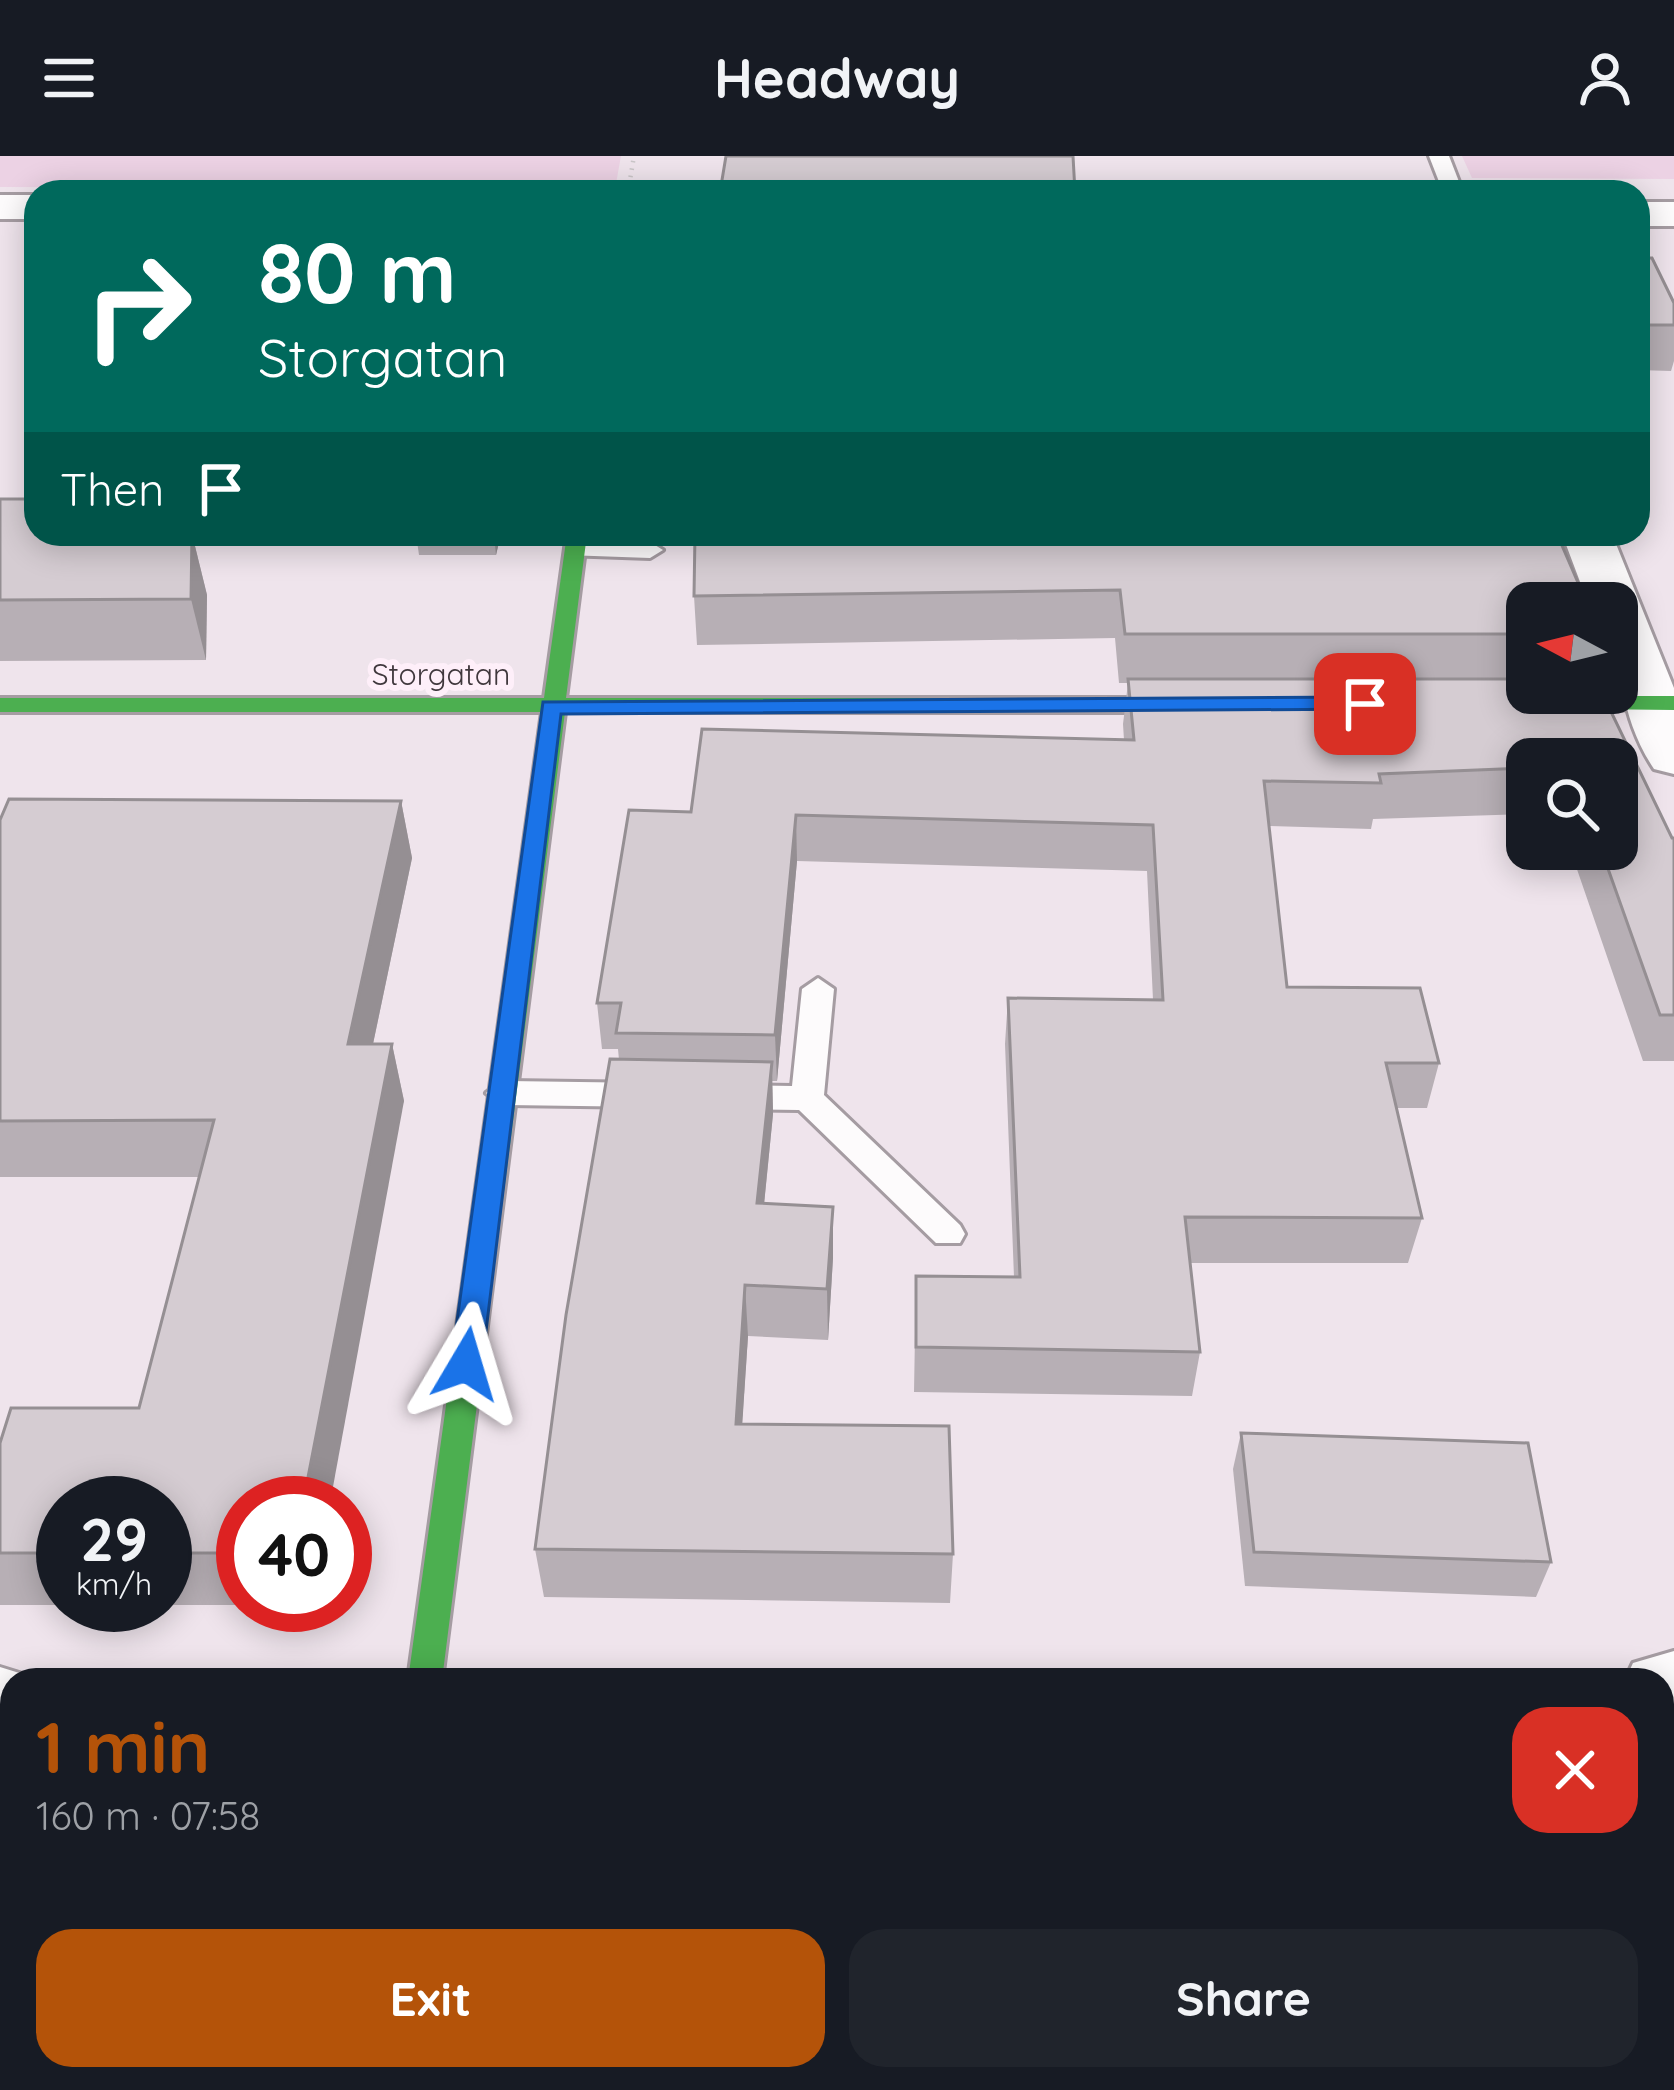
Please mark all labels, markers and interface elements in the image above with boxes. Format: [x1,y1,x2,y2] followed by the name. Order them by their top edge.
[714,44,960,112] text: Headway
[36,45,102,111] icon: menu
[1572,45,1638,111] icon: person
[258,219,457,324] text: 80 m
[60,228,216,384] icon: right
[258,323,507,391] text: Storgatan
[188,456,254,522] icon: arrive
[60,461,164,517] text: Then
[1506,582,1638,714] north arrow
[1506,582,1638,870] map controls
[1314,653,1416,755] pin
[372,655,510,693] street label: Storgatan
[1332,671,1398,737] icon: arrive
[1506,738,1638,870] button: search
[403,1301,529,1427] position arrow
[216,1476,372,1632] speed limit sign: 40
[80,1501,148,1576] text: 29
[76,1565,152,1603] text: km/h
[36,1701,210,1791] text: 1 min
[1512,1707,1638,1833] button: close
[36,1791,260,1840] text: 160 m · 07:58
[36,1929,825,2067] button: Exit
[849,1929,1638,2067] button: Share

